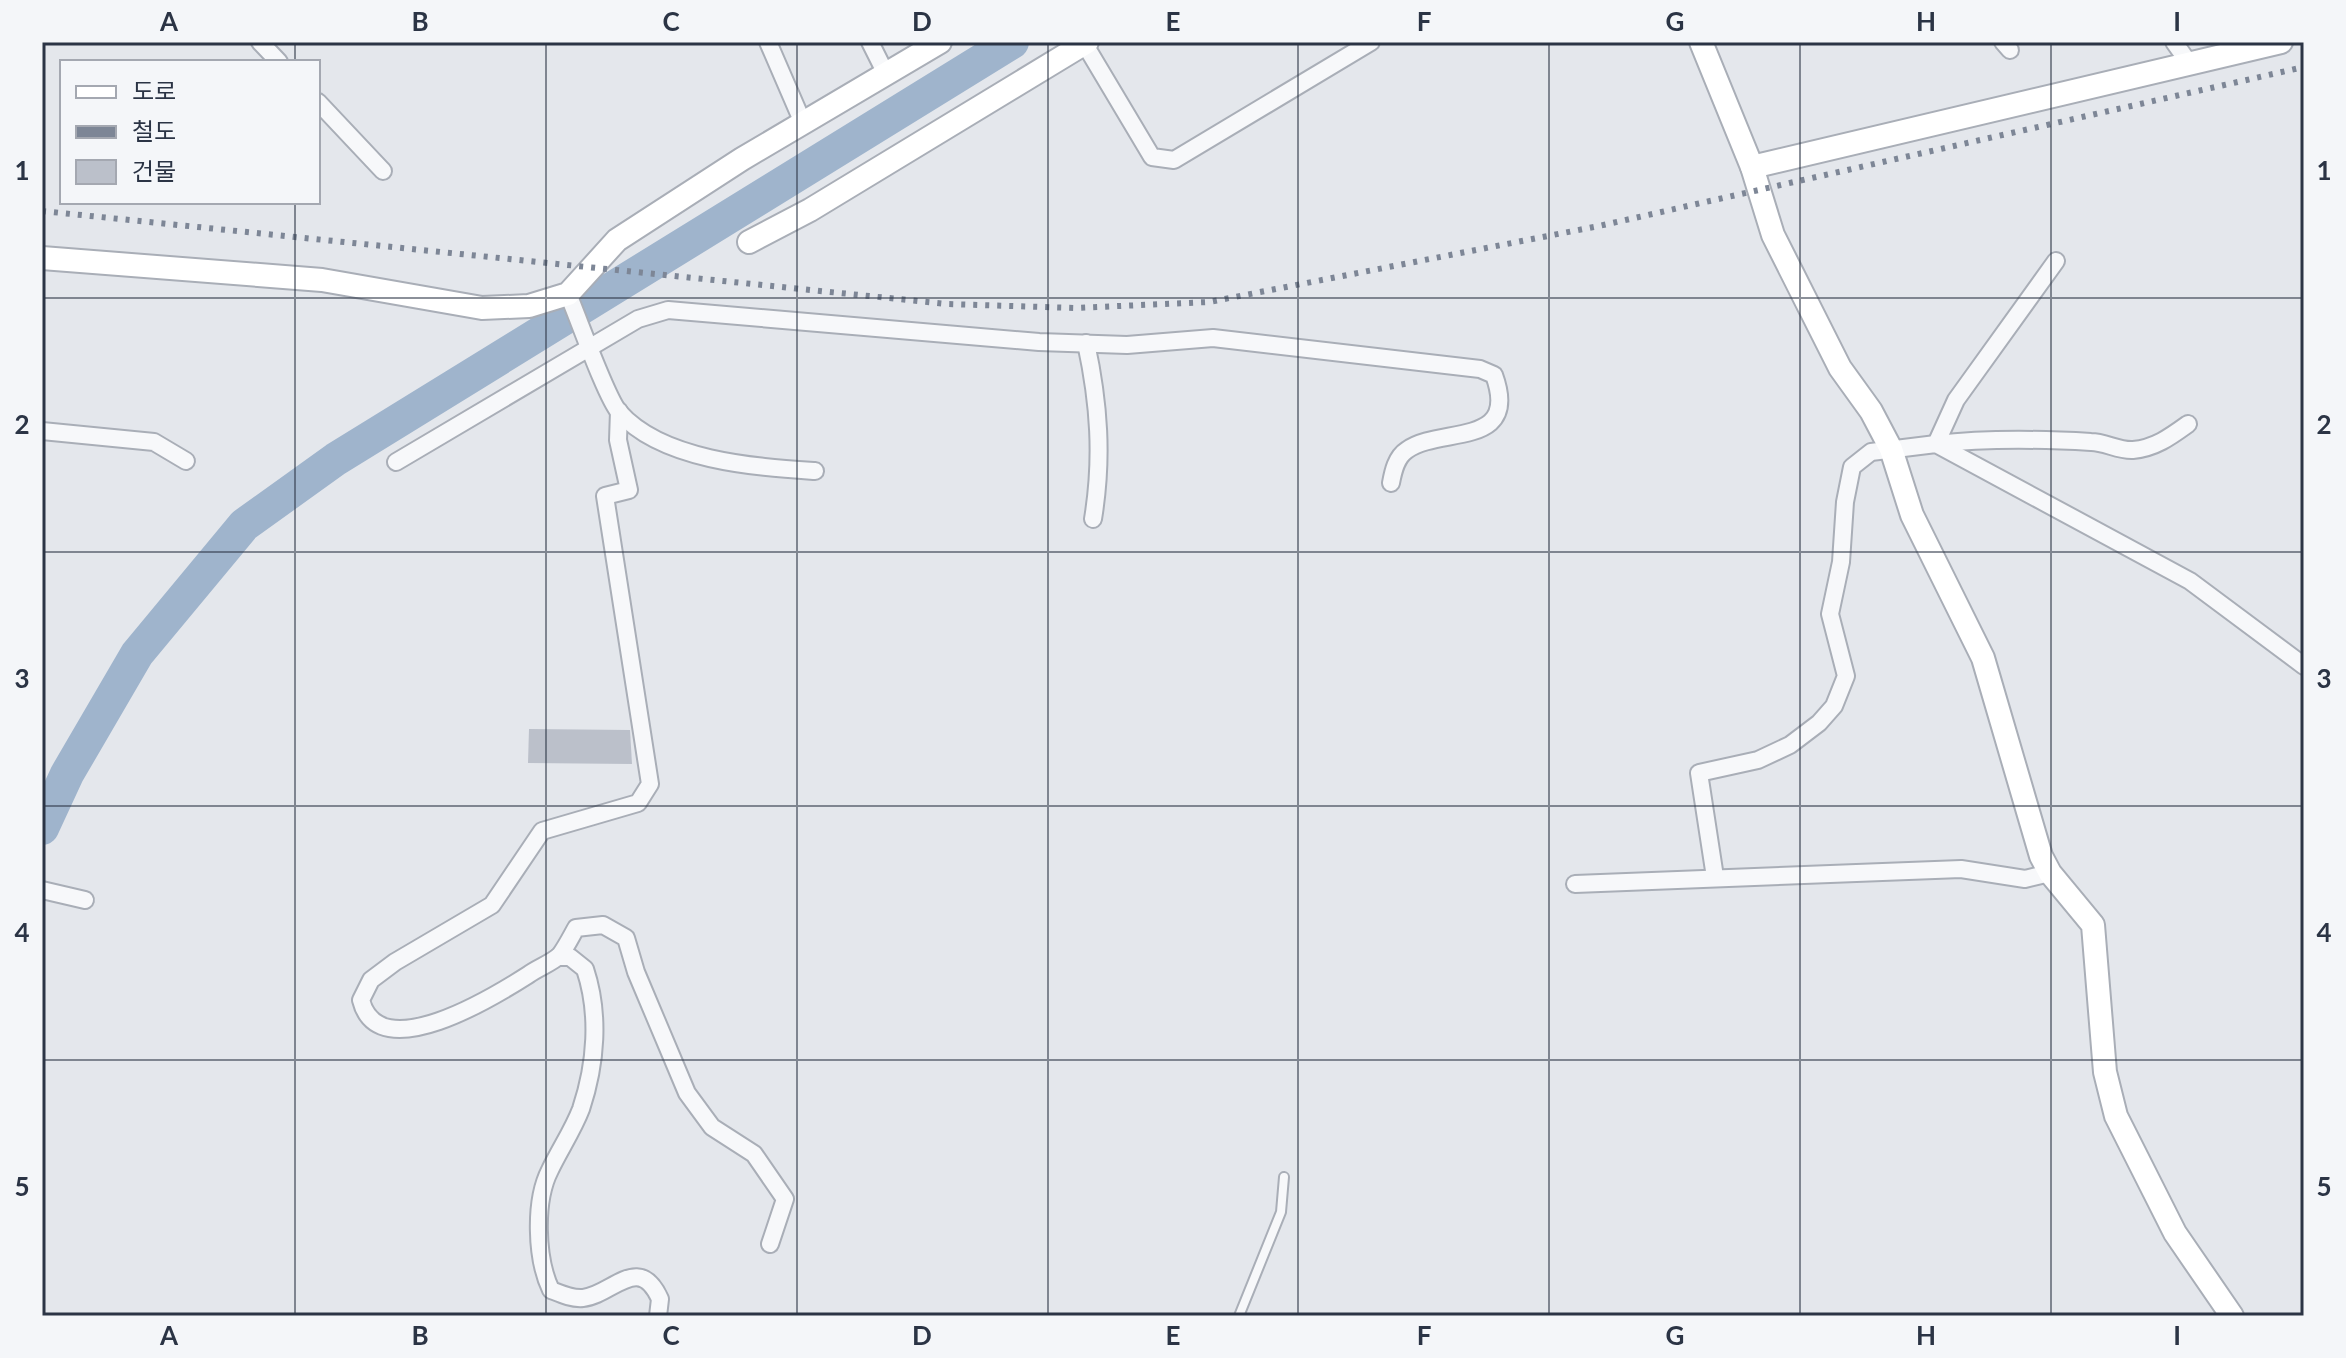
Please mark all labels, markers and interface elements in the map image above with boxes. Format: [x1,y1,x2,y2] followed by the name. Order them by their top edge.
[159,5,179,37] text: A
[411,5,429,37] text: B
[662,5,680,37] text: C
[912,5,932,37] text: D
[1166,5,1180,37] text: E
[1417,5,1431,37] text: F
[1666,5,1684,37] text: G
[1916,5,1936,37] text: H
[2173,5,2181,37] text: I
[60,60,320,204] legend
[132,76,176,105] text: 도로
[132,116,176,145] text: 철도
[14,154,30,186] text: 1
[2316,154,2332,186] text: 1
[132,156,176,185] text: 건물
[14,408,30,440] text: 2
[2316,408,2332,440] text: 2
[14,662,30,694] text: 3
[2316,662,2332,694] text: 3
[14,916,30,948] text: 4
[2316,916,2332,948] text: 4
[14,1170,30,1202] text: 5
[2316,1170,2332,1202] text: 5
[159,1319,179,1351] text: A
[411,1319,429,1351] text: B
[662,1319,680,1351] text: C
[912,1319,932,1351] text: D
[1166,1319,1180,1351] text: E
[1417,1319,1431,1351] text: F
[1666,1319,1684,1351] text: G
[1916,1319,1936,1351] text: H
[2173,1319,2181,1351] text: I

